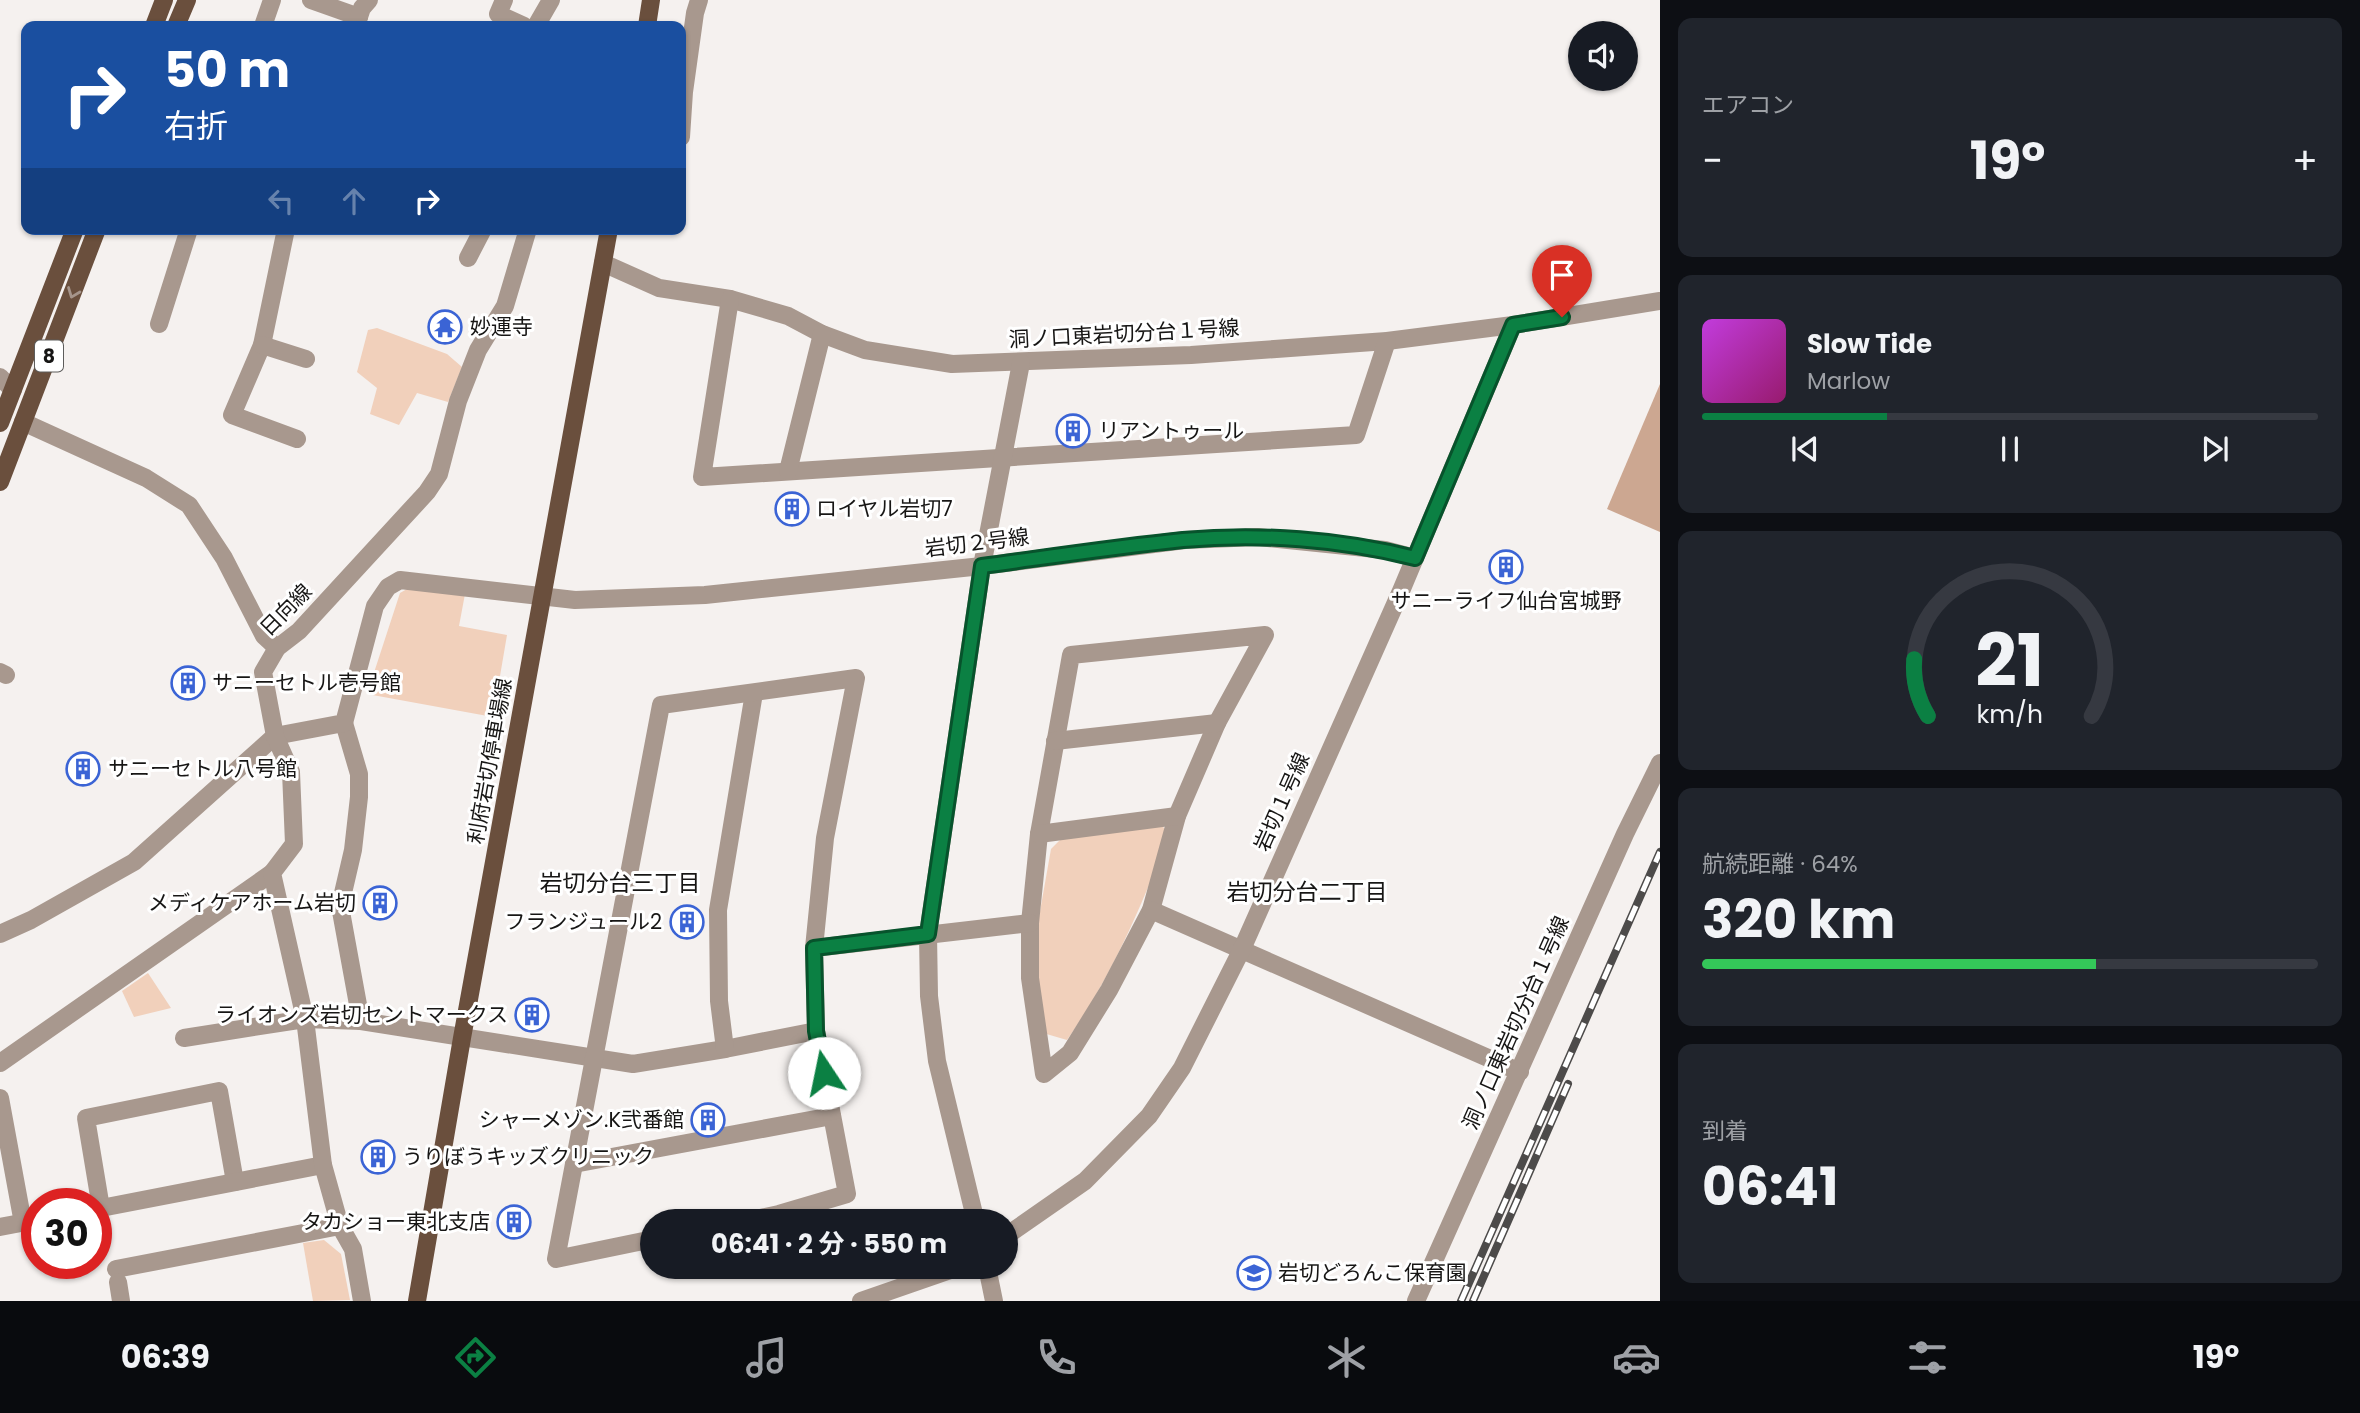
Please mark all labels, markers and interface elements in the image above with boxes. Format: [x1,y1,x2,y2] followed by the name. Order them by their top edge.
[1568,21,1638,91] map controls
[1568,21,1638,91] button: sound
[164,36,290,104] text: 50 m
[49,49,140,140] icon: right
[1702,89,1794,121] text: エアコン
[164,103,228,148] text: 右折
[1970,124,2045,197] text: 19°
[1702,134,1723,187] text: −
[2292,134,2318,187] text: +
[262,182,300,220] icon: left
[335,182,373,220] icon: ahead
[408,182,446,220] icon: right
[1532,245,1592,317] pin
[1543,256,1581,294] icon: arrive
[67,286,81,298] one-way arrow
[426,308,464,346] temple icon: 妙運寺
[470,312,533,341] place label: 妙運寺
[1008,313,1240,354] street label: 洞ノ口東岩切分台１号線
[1807,326,1932,362] text: Slow Tide
[35,340,63,372] road number: 8
[1807,365,1890,397] text: Marlow
[1054,412,1092,450] building icon: リアントゥール
[1098,416,1244,445] place label: リアントゥール
[1786,430,1824,468] icon: previous
[1991,430,2029,468] icon: pause
[2196,430,2234,468] icon: next
[773,490,811,528] building icon: ロイヤル岩切7
[816,494,953,523] place label: ロイヤル岩切7
[923,522,1031,563] street label: 岩切２号線
[1487,548,1525,586] building icon: サニーライフ仙台宮城野
[253,577,318,642] street label: 日向線
[1391,586,1622,615] place label: サニーライフ仙台宮城野
[1976,611,2044,712] text: 21
[169,664,207,702] building icon: サニーセトル壱号館
[212,668,401,697] place label: サニーセトル壱号館
[461,676,518,846] street label: 利府岩切停車場線
[1977,697,2043,732] text: km/h
[1247,748,1316,856] street label: 岩切１号線
[64,750,102,788] building icon: サニーセトル八号館
[108,754,297,783] place label: サニーセトル八号館
[1702,848,1858,880] text: 航続距離 · 64%
[540,867,701,899] district label: 岩切分台三丁目
[1227,876,1388,908] district label: 岩切分台二丁目
[1702,883,1895,956] text: 320 km
[361,884,399,922] building icon: メディケアホーム岩切
[148,888,356,917] place label: メディケアホーム岩切
[668,903,706,941] building icon: フランジュール2
[504,907,662,936] place label: フランジュール2
[1455,911,1576,1134] street label: 洞ノ口東岩切分台１号線
[513,996,551,1034] building icon: ライオンズ岩切セントマークス
[215,1000,508,1029] place label: ライオンズ岩切セントマークス
[787,1036,861,1110] position arrow
[689,1101,727,1139] building icon: シャーメゾン.K弐番館
[479,1105,684,1134] place label: シャーメゾン.K弐番館
[1702,1115,1748,1147] text: 到着
[359,1138,397,1176] building icon: うりぼうキッズクリニック
[402,1142,654,1171] place label: うりぼうキッズクリニック
[1702,1150,1839,1223] text: 06:41
[21,1188,112,1279] speed limit sign: 30
[495,1203,533,1241] building icon: タカショー東北支店
[301,1207,490,1236] place label: タカショー東北支店
[711,1226,947,1262] text: 06:41 · 2 分 · 550 m
[1235,1254,1273,1292] school or university icon: 岩切どろんこ保育園
[1278,1258,1467,1287] place label: 岩切どろんこ保育園
[451,1333,500,1382] icon: directions
[742,1333,791,1382] icon: music
[1032,1333,1081,1382] icon: phone
[1322,1333,1371,1382] icon: climate
[1612,1333,1661,1382] icon: car
[1903,1333,1952,1382] icon: filters
[121,1334,210,1379] text: 06:39
[2193,1334,2239,1379] text: 19°

